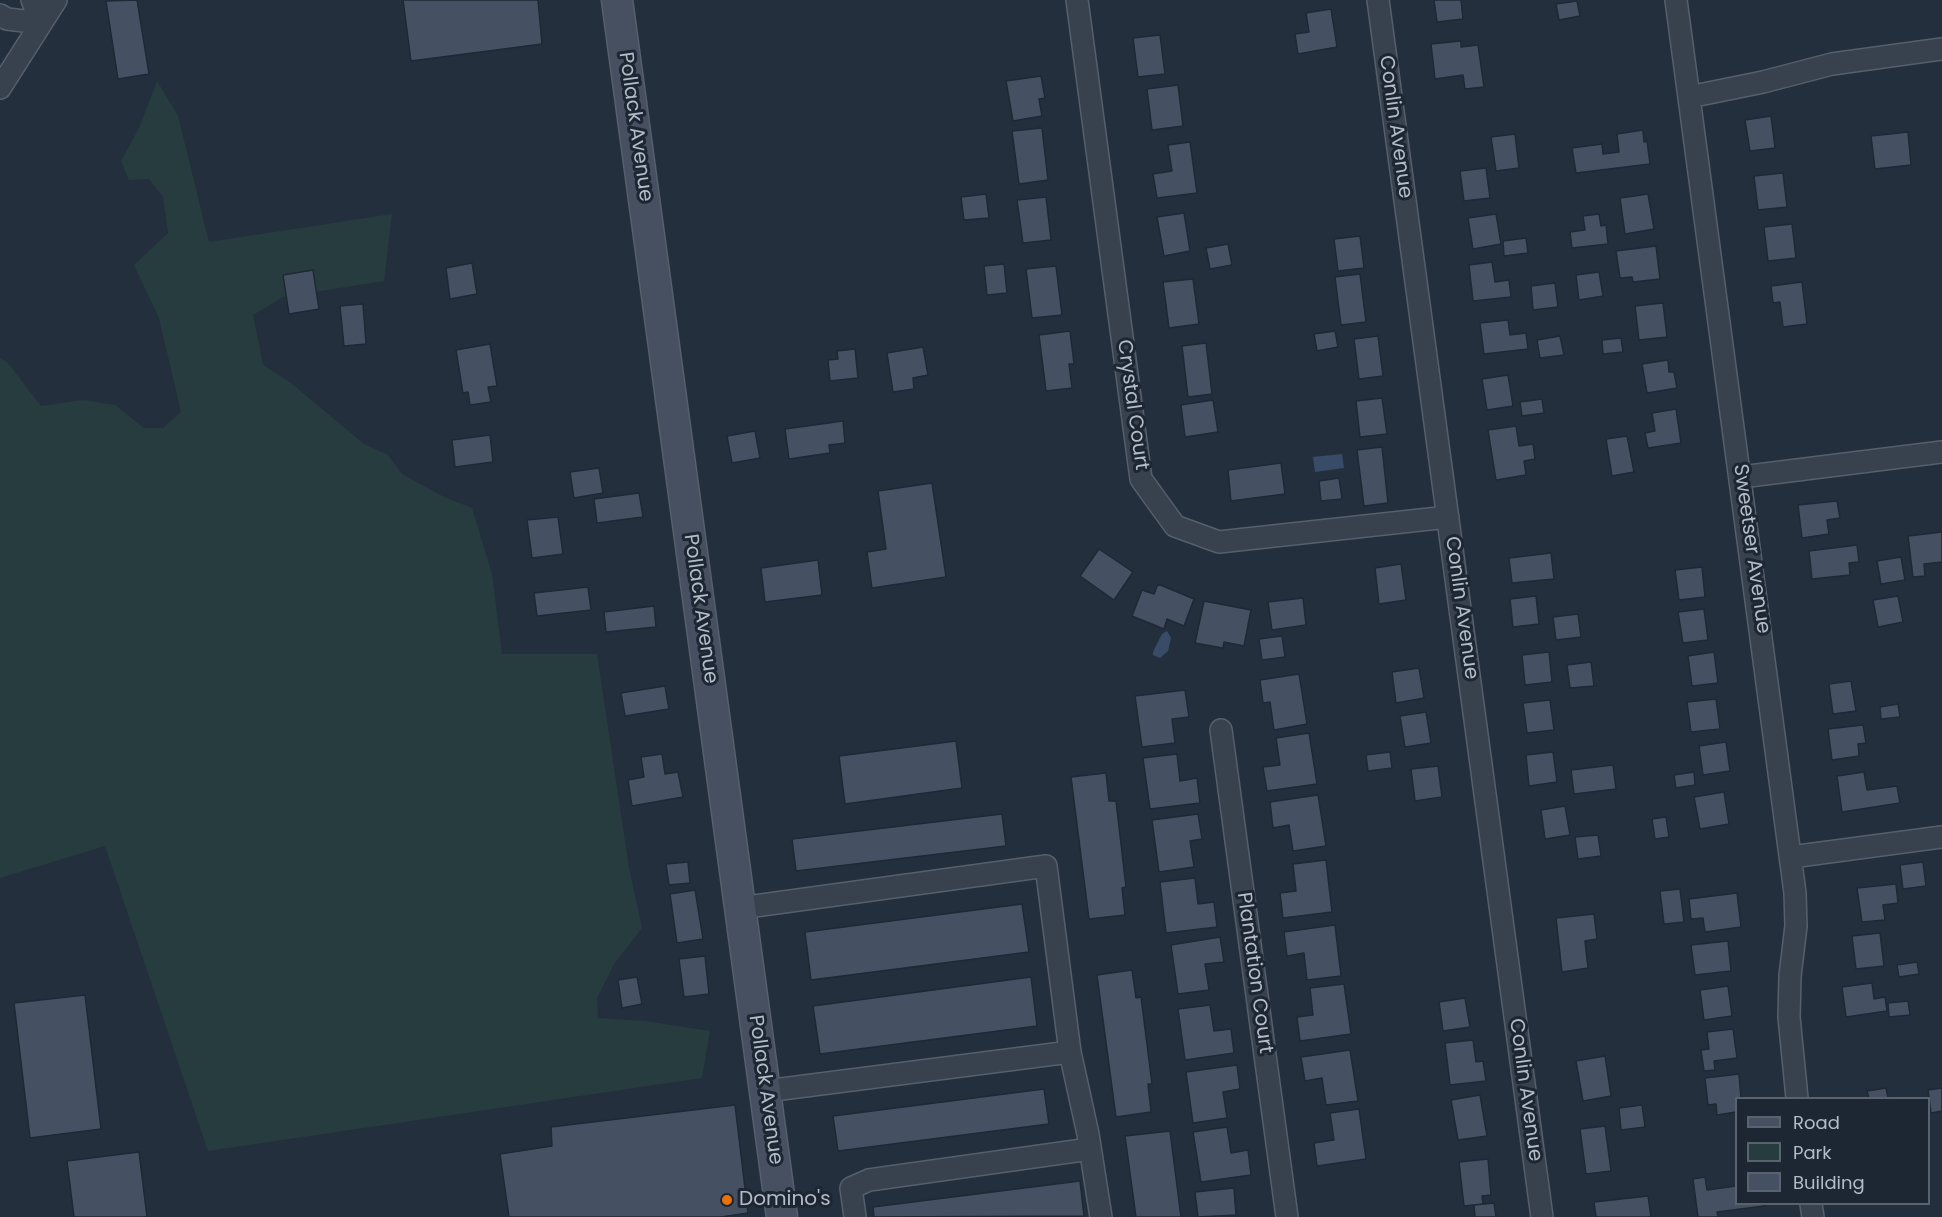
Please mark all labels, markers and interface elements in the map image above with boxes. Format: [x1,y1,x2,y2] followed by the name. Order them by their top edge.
[613,51,657,203] street label: Pollack Avenue
[1373,54,1417,200] street label: Conlin Avenue
[1111,338,1153,472] street label: Crystal Court
[1727,463,1775,635] street label: Sweetser Avenue
[678,533,722,685] street label: Pollack Avenue
[1439,535,1483,681] street label: Conlin Avenue
[1231,891,1277,1055] street label: Plantation Court
[743,1014,787,1166] street label: Pollack Avenue
[1503,1017,1547,1163] street label: Conlin Avenue
[1735,1097,1930,1205] legend
[1793,1110,1840,1135] text: Road
[1793,1140,1832,1165] text: Park
[1793,1170,1865,1195] text: Building
[739,1188,831,1212] place label: Domino's
[720,1193,734,1207] marker: Domino's

